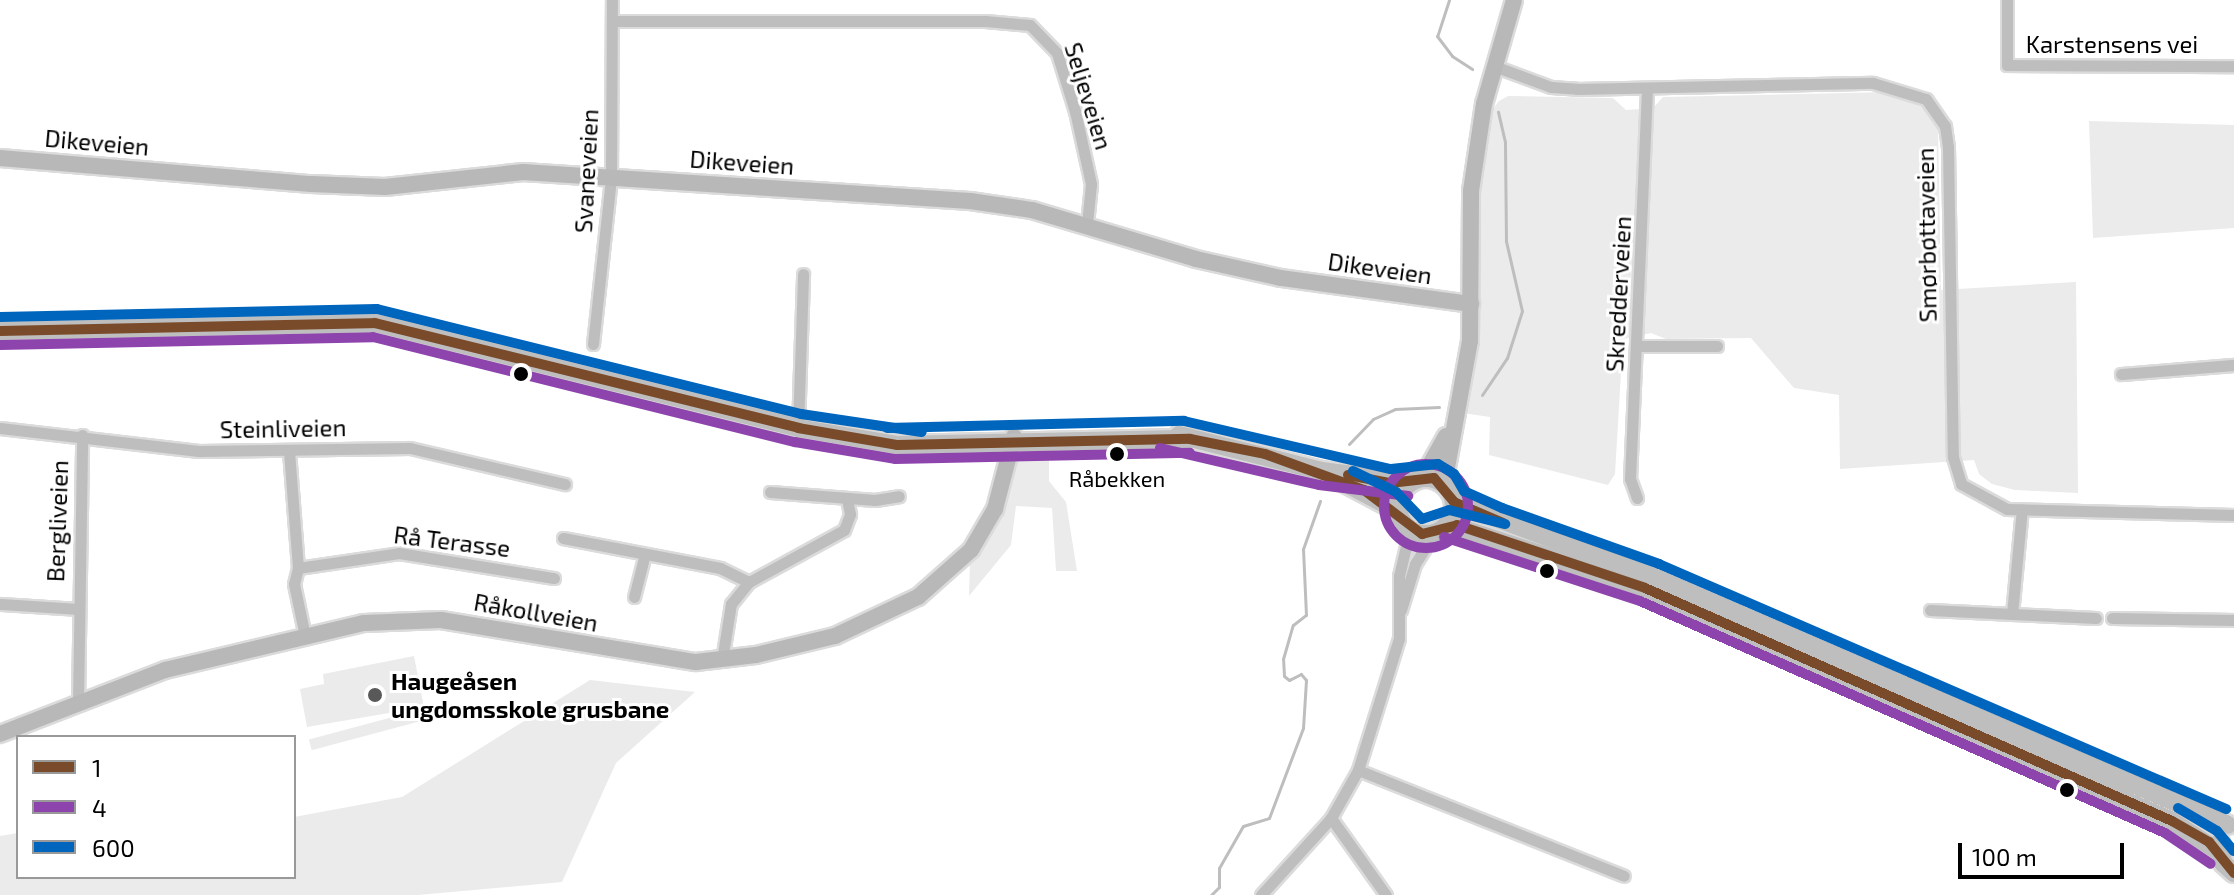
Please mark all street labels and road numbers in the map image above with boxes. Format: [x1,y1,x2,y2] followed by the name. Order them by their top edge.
[2025,30,2199,58] street label: Karstensens vei
[1059,39,1119,153] street label: Seljeveien
[568,108,604,234] street label: Svaneveien
[44,123,150,161] street label: Dikeveien
[689,144,795,180] street label: Dikeveien
[1910,147,1942,323] street label: Smørbøttaveien
[1600,215,1636,373] street label: Skredderveien
[1326,246,1434,290] street label: Dikeveien
[219,412,347,444] street label: Steinliveien
[40,460,74,582] street label: Bergliveien
[392,520,512,562] street label: Rå Terasse
[472,587,600,637] street label: Råkollveien

